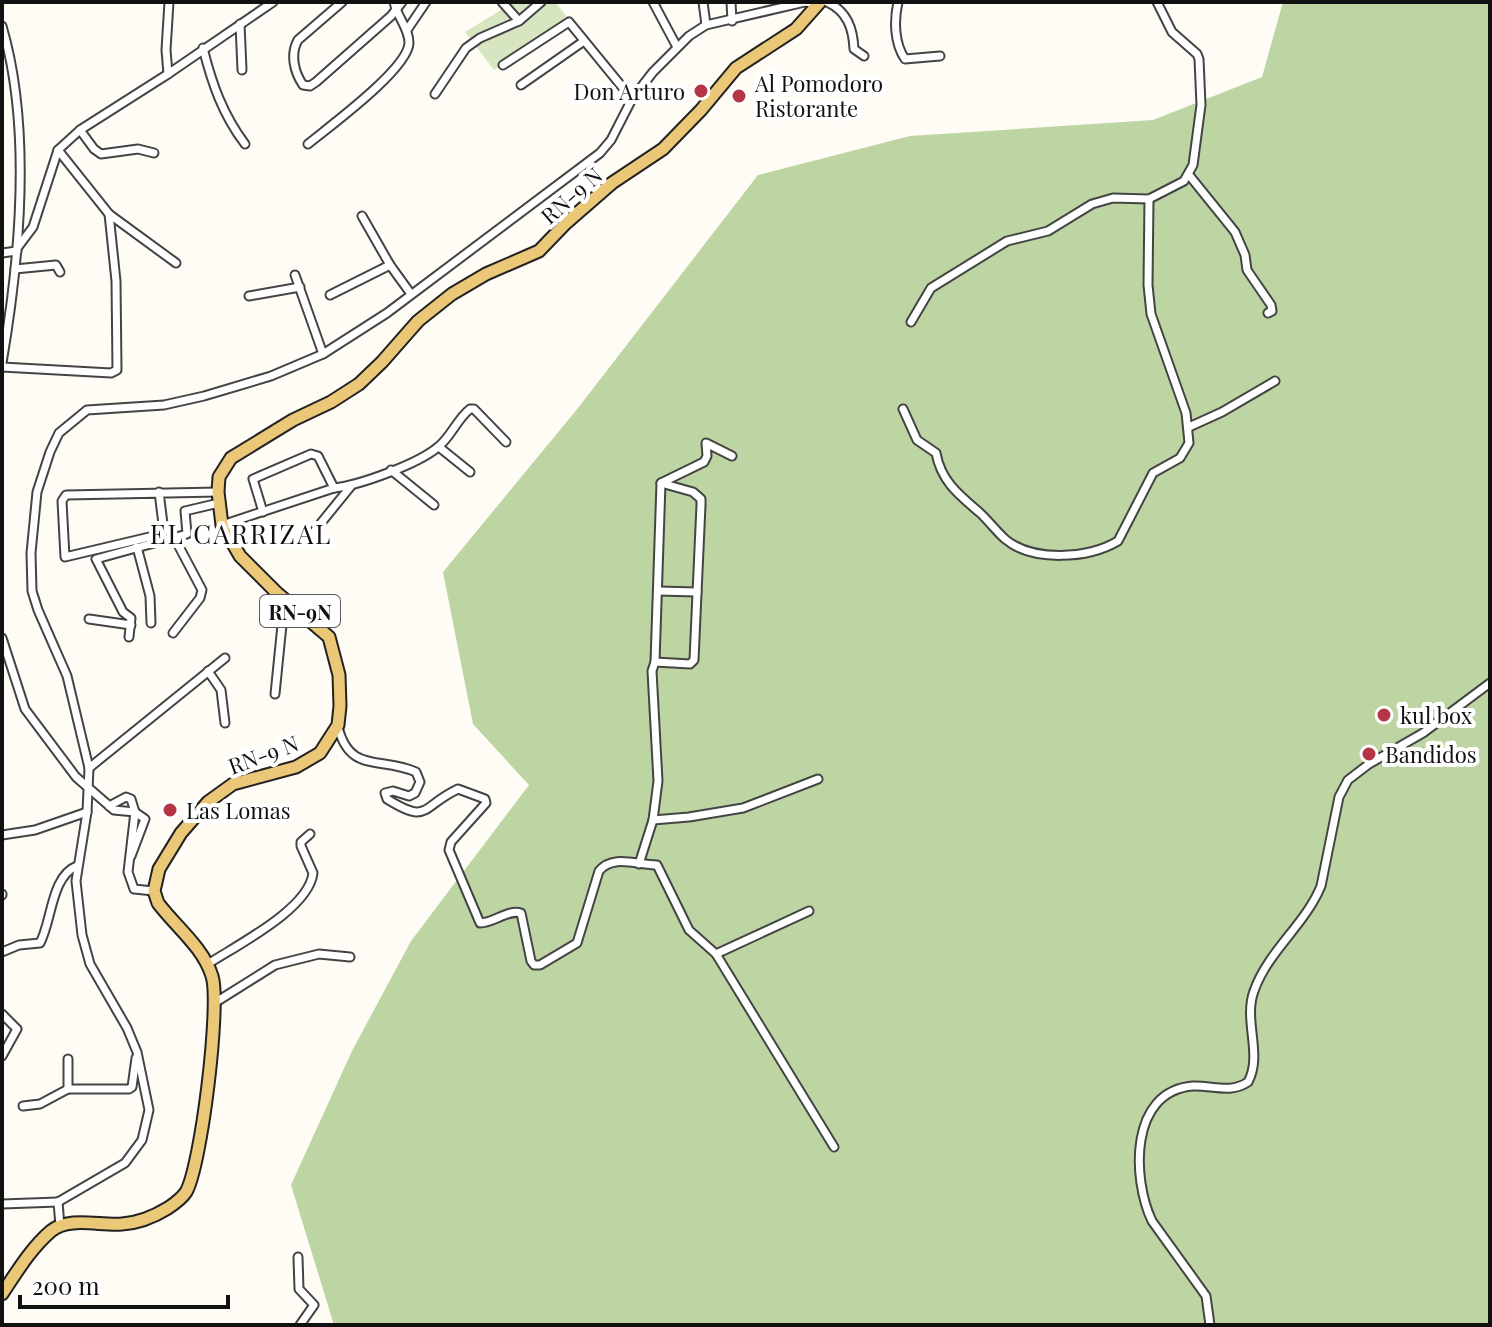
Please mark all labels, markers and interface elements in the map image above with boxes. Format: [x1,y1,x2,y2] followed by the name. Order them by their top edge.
[754,68,883,123] place label: Al Pomodoro Ristorante
[574,76,685,106] place label: Don Arturo
[692,82,710,100] marker: Don Arturo
[730,87,748,105] marker: Al Pomodoro Ristorante
[534,160,608,230] street label: RN-9 N
[150,516,332,551] district label: EL CARRIZAL
[260,595,340,627] road number: RN-9N
[1400,700,1473,730] place label: kul box
[1375,706,1393,724] marker: kul box
[224,727,302,781] street label: RN-9 N
[1385,739,1477,769] place label: Bandidos
[1360,745,1378,763] marker: Bandidos
[186,795,291,825] place label: Las Lomas
[161,801,179,819] marker: Las Lomas
[20,1259,228,1309] scale bar
[32,1269,100,1301] text: 200 m

